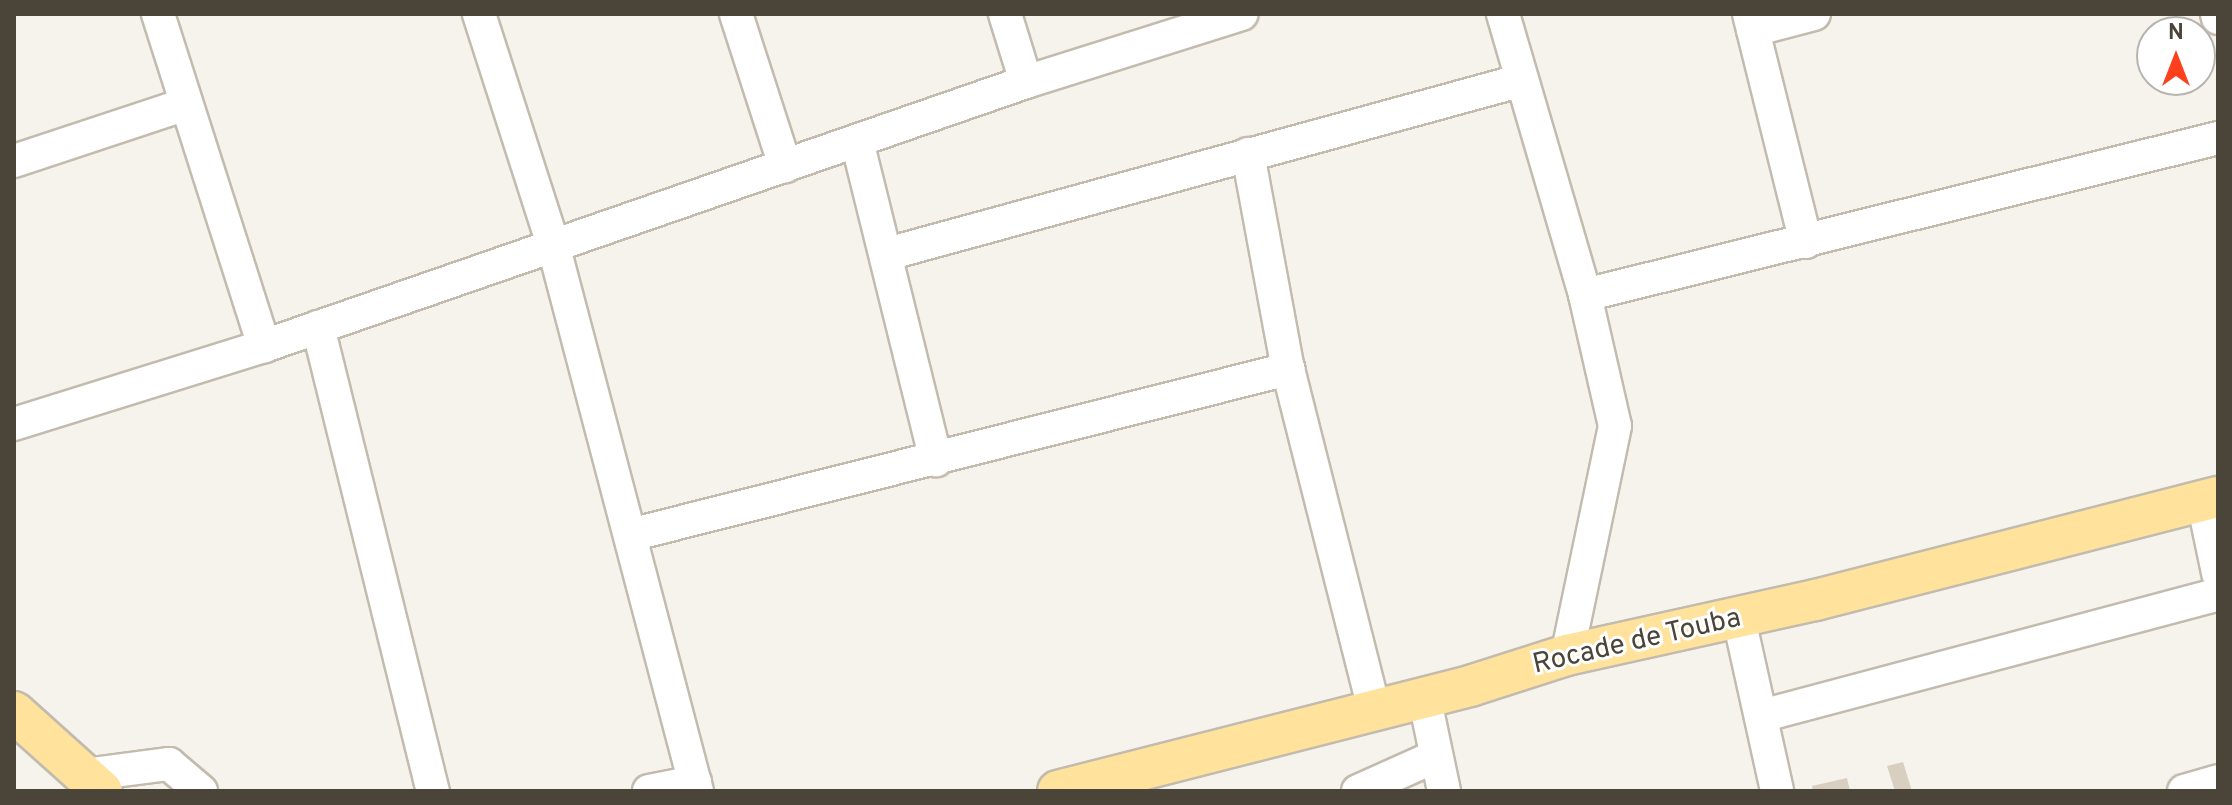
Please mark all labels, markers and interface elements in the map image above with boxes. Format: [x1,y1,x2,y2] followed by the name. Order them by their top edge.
[2136,16,2216,96] north arrow
[2168,20,2184,47] text: N
[1529,602,1745,682] street label: Rocade de Touba

